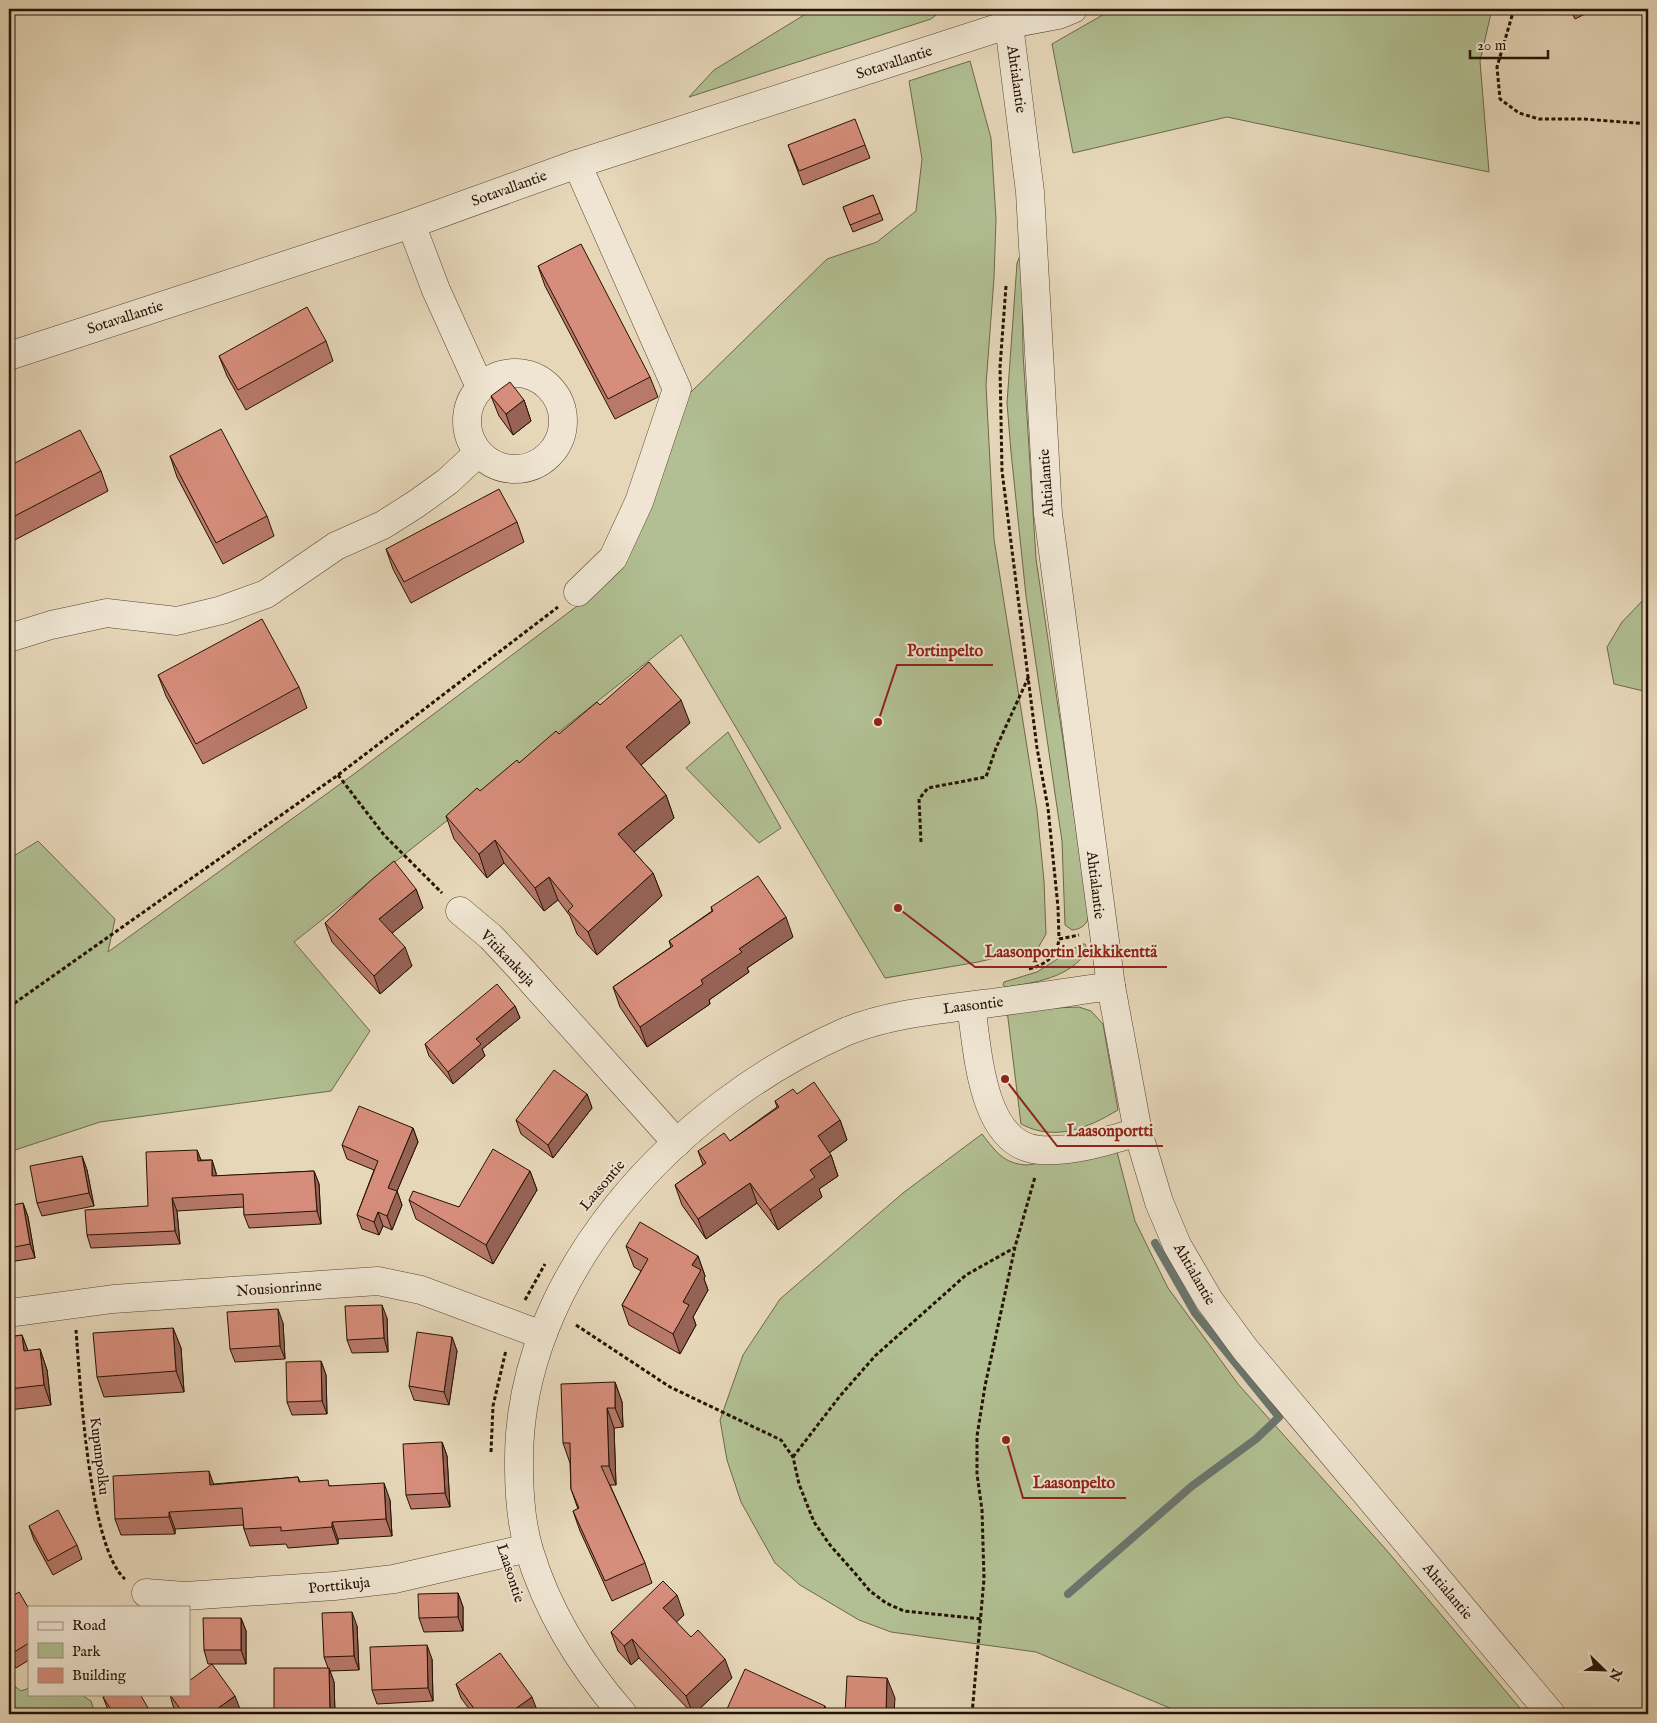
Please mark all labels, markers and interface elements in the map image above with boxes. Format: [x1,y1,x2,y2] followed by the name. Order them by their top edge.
[1470,28,1547,60] scale bar
[1477,36,1507,55] text: 20 m
[854,41,935,84] street label: Sotavallantie
[1002,43,1031,114] street label: Ahtialantie
[469,166,550,211] street label: Sotavallantie
[85,296,166,339] street label: Sotavallantie
[1035,448,1058,519] street label: Ahtialantie
[897,634,993,665] callout: Portinpelto
[907,642,983,662] text: Portinpelto
[1082,849,1109,920] street label: Ahtialantie
[475,925,540,991] street label: Vitikankuja
[975,936,1167,967] callout: Laasonportin leikkikenttä
[985,943,1158,963] text: Laasonportin leikkikenttä
[942,992,1005,1019] street label: Laasontie
[1057,1115,1163,1146] callout: Laasonportti
[1067,1122,1154,1142] text: Laasonportti
[576,1156,629,1215] street label: Laasontie
[1169,1239,1220,1309] street label: Ahtialantie
[235,1276,323,1301] street label: Nousionrinne
[85,1416,114,1496] street label: Kupunpolku
[1023,1467,1126,1498] callout: Laasonpelto
[1033,1474,1116,1494] text: Laasonpelto
[492,1541,529,1605] street label: Laasontie
[1418,1558,1477,1624] street label: Ahtialantie
[307,1573,371,1598] street label: Porttikuja
[28,1606,190,1696] legend
[72,1616,107,1635] text: Road
[72,1642,102,1661] text: Park
[1580,1646,1630,1696] north arrow
[1604,1665,1626,1684] text: N
[72,1666,127,1685] text: Building

